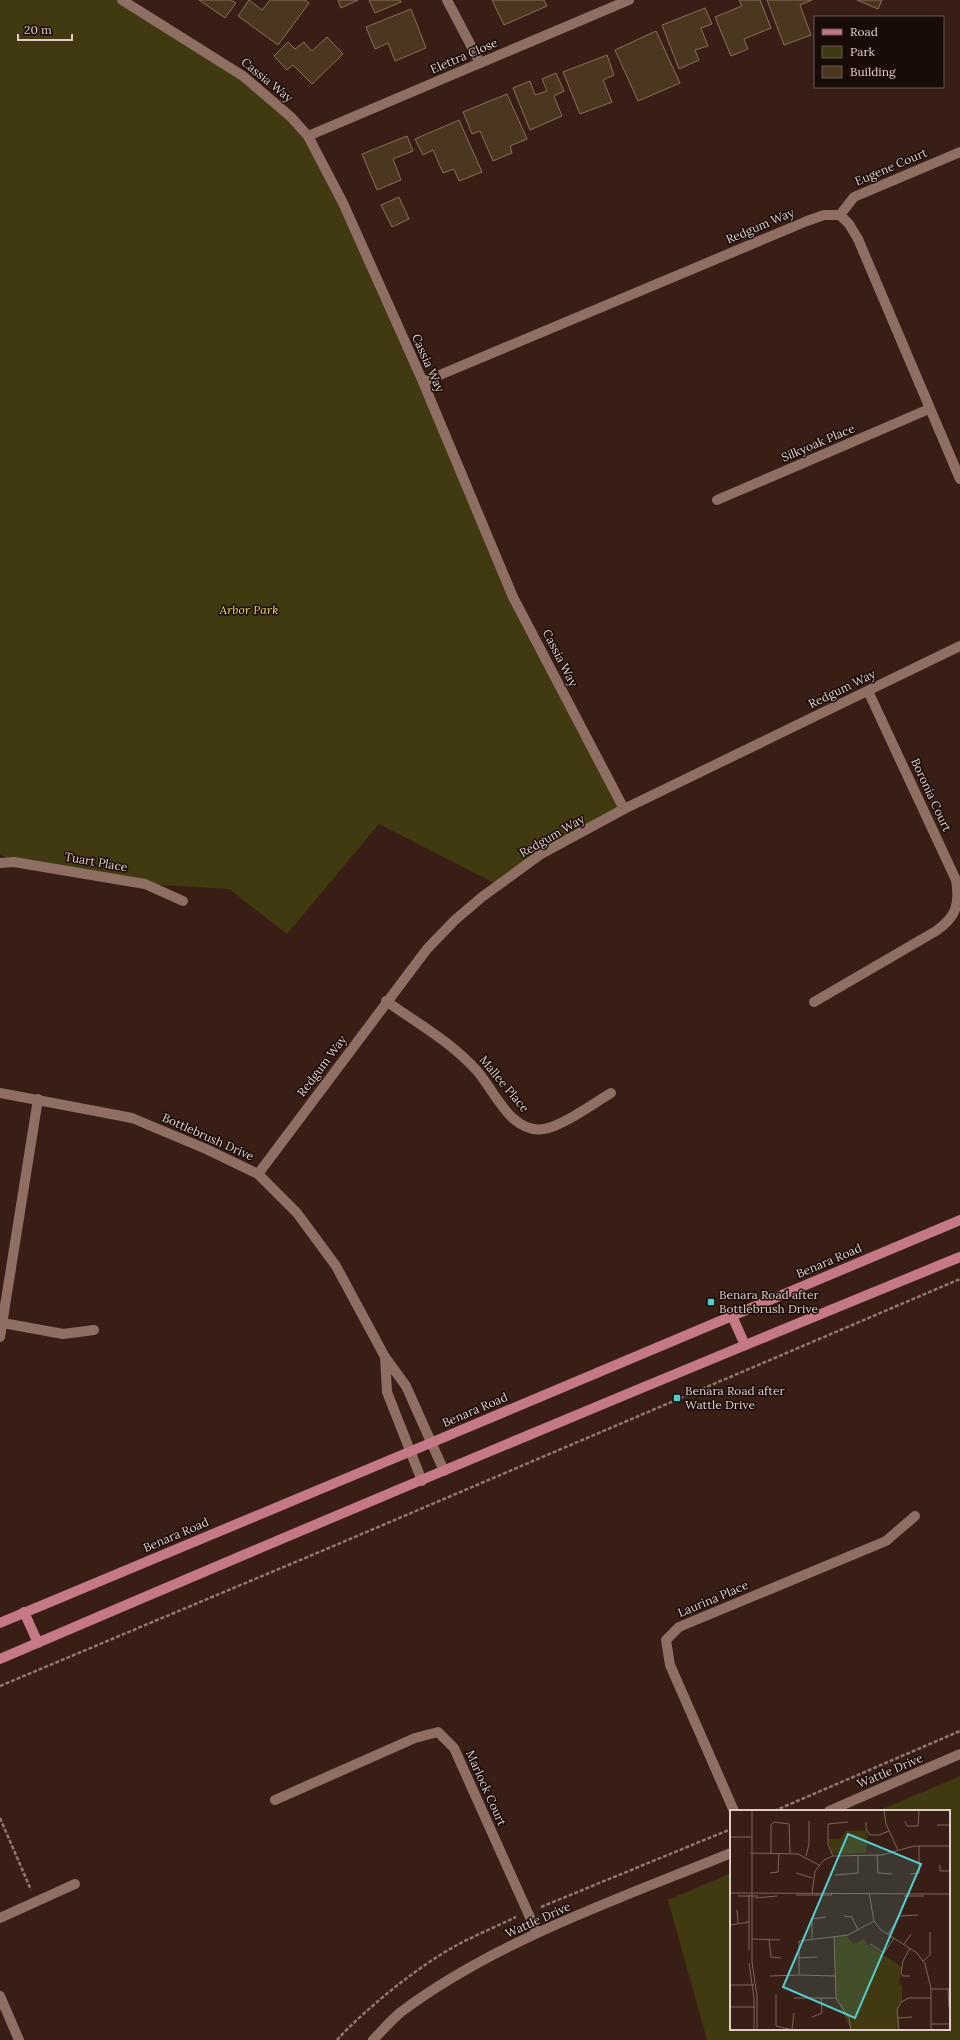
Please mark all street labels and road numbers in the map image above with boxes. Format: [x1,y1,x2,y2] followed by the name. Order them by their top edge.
[428,34,500,76] street label: Elettra Close
[238,54,297,105] street label: Cassia Way
[852,144,930,188] street label: Eugene Court
[723,204,797,247] street label: Redgum Way
[409,331,448,395] street label: Cassia Way
[779,420,857,465] street label: Silkyoak Place
[540,627,582,690] street label: Cassia Way
[806,666,878,711] street label: Redgum Way
[908,756,955,834] street label: Boronia Court
[517,811,588,860] street label: Redgum Way
[64,849,129,874] street label: Tuart Place
[294,1032,350,1099] street label: Redgum Way
[476,1052,533,1115] street label: Mallee Place
[160,1110,257,1164] street label: Bottlebrush Drive
[794,1240,864,1281] street label: Benara Road
[440,1389,510,1430] street label: Benara Road
[141,1514,211,1555] street label: Benara Road
[675,1577,751,1620] street label: Laurina Place
[463,1748,510,1828] street label: Marlock Court
[855,1750,925,1791] street label: Wattle Drive
[503,1898,573,1941] street label: Wattle Drive

